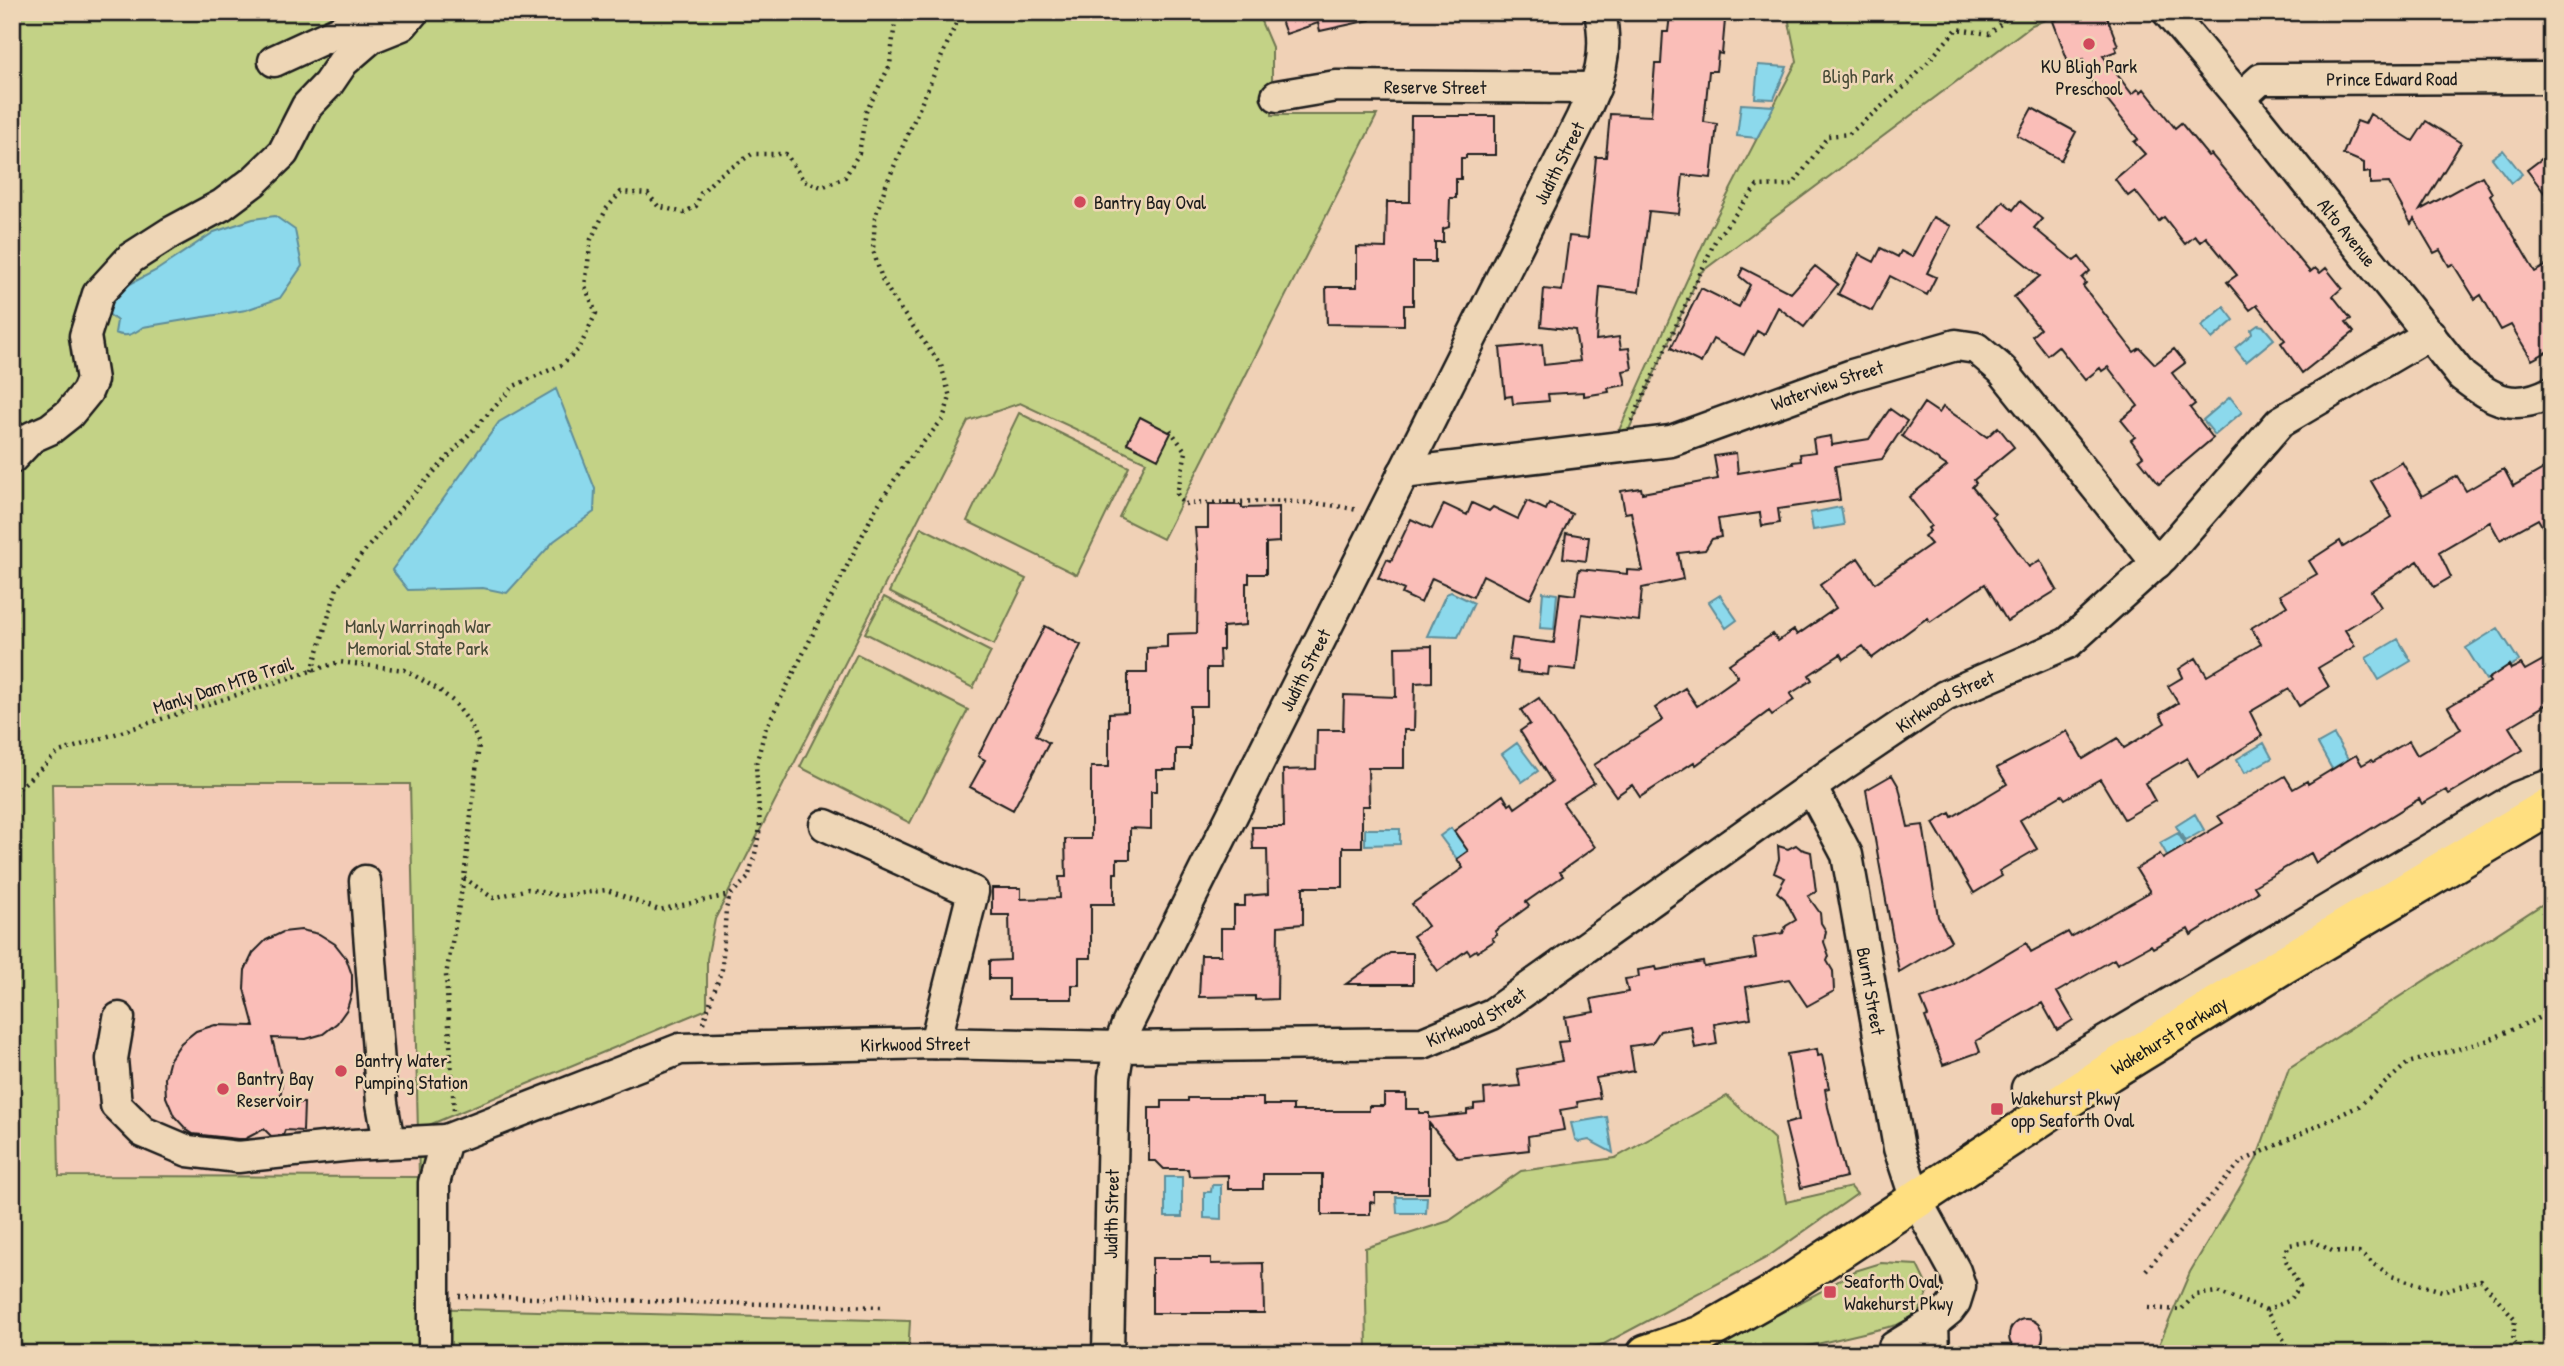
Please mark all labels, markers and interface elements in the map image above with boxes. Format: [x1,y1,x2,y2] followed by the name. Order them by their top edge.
[2081,36,2097,52] marker: KU Bligh Park Preschool
[2041,53,2137,101] place label: KU Bligh Park Preschool
[1822,63,1894,89] park label: Bligh Park
[2326,65,2458,92] street label: Prince Edward Road
[1384,73,1487,100] street label: Reserve Street
[1527,117,1591,209] street label: Judith Street
[1094,189,1207,215] place label: Bantry Bay Oval
[2312,192,2383,272] street label: Alto Avenue
[1072,194,1088,210] marker: Bantry Bay Oval
[1767,353,1887,416] street label: Waterview Street
[345,613,492,661] park label: Manly Warringah War Memorial State Park
[1273,624,1337,716] street label: Judith Street
[150,650,297,720] street label: Manly Dam MTB Trail
[1890,663,1999,739] street label: Kirkwood Street
[1851,945,1892,1037] street label: Burnt Street
[1422,980,1532,1053] street label: Kirkwood Street
[2106,990,2232,1081] street label: Wakehurst Parkway
[860,1030,971,1058] street label: Kirkwood Street
[355,1047,468,1095] place label: Bantry Water Pumping Station
[333,1063,349,1079] marker: Bantry Water Pumping Station
[237,1065,314,1113] place label: Bantry Bay Reservoir
[215,1081,231,1097] marker: Bantry Bay Reservoir
[2011,1085,2135,1133] place label: Wakehurst Pkwy opp Seaforth Oval
[1989,1101,2005,1117] marker: Wakehurst Pkwy opp Seaforth Oval
[1097,1169,1125,1259] street label: Judith Street
[1844,1268,1954,1316] place label: Seaforth Oval, Wakehurst Pkwy
[1822,1284,1838,1300] marker: Seaforth Oval, Wakehurst Pkwy

